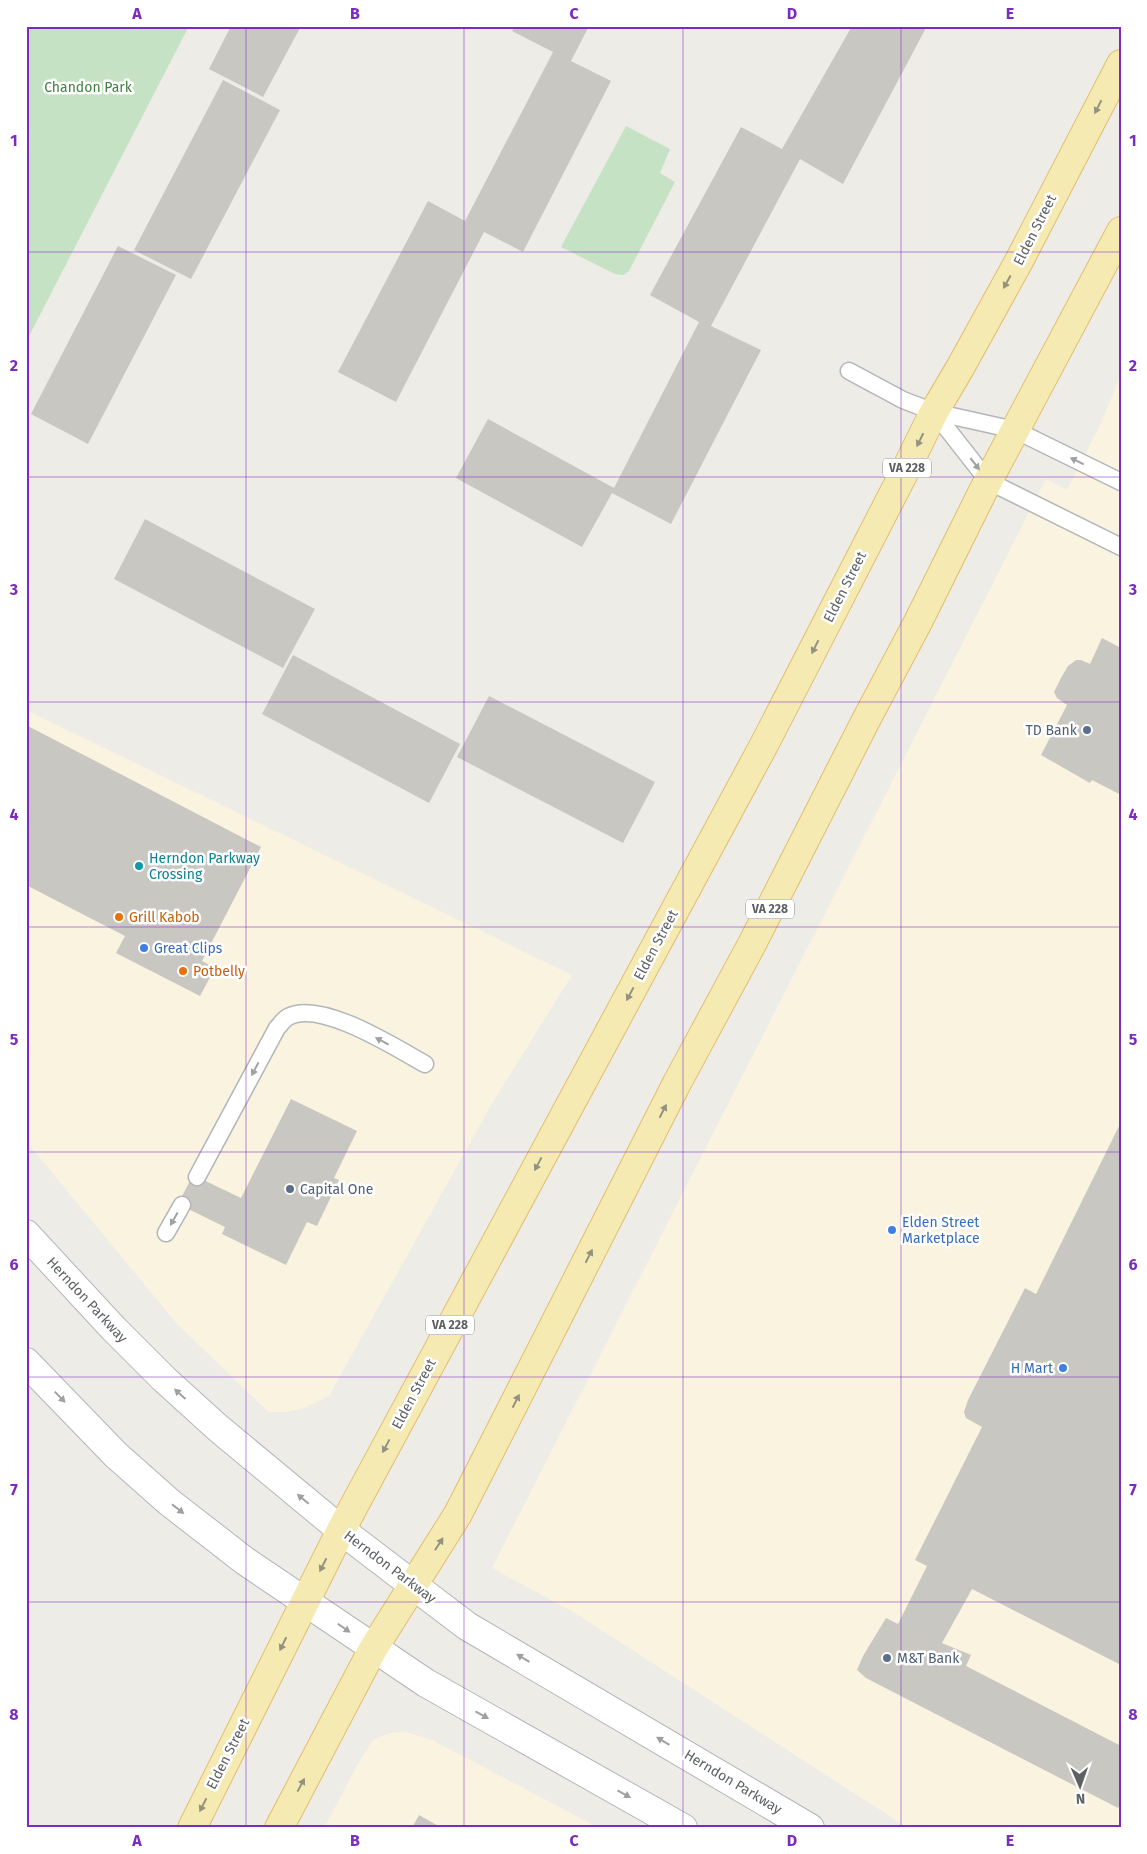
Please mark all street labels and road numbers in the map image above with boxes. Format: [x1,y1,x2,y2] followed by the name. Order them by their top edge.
[1010,191,1061,268] street label: Elden Street
[883,458,931,478] road number: VA 228
[820,548,871,625] street label: Elden Street
[746,900,794,919] road number: VA 228
[630,906,682,983] street label: Elden Street
[43,1254,131,1346] street label: Herndon Parkway
[426,1316,474,1334] road number: VA 228
[388,1355,440,1432] street label: Elden Street
[341,1527,440,1607] street label: Herndon Parkway
[203,1715,254,1792] street label: Elden Street
[681,1746,785,1818] street label: Herndon Parkway

